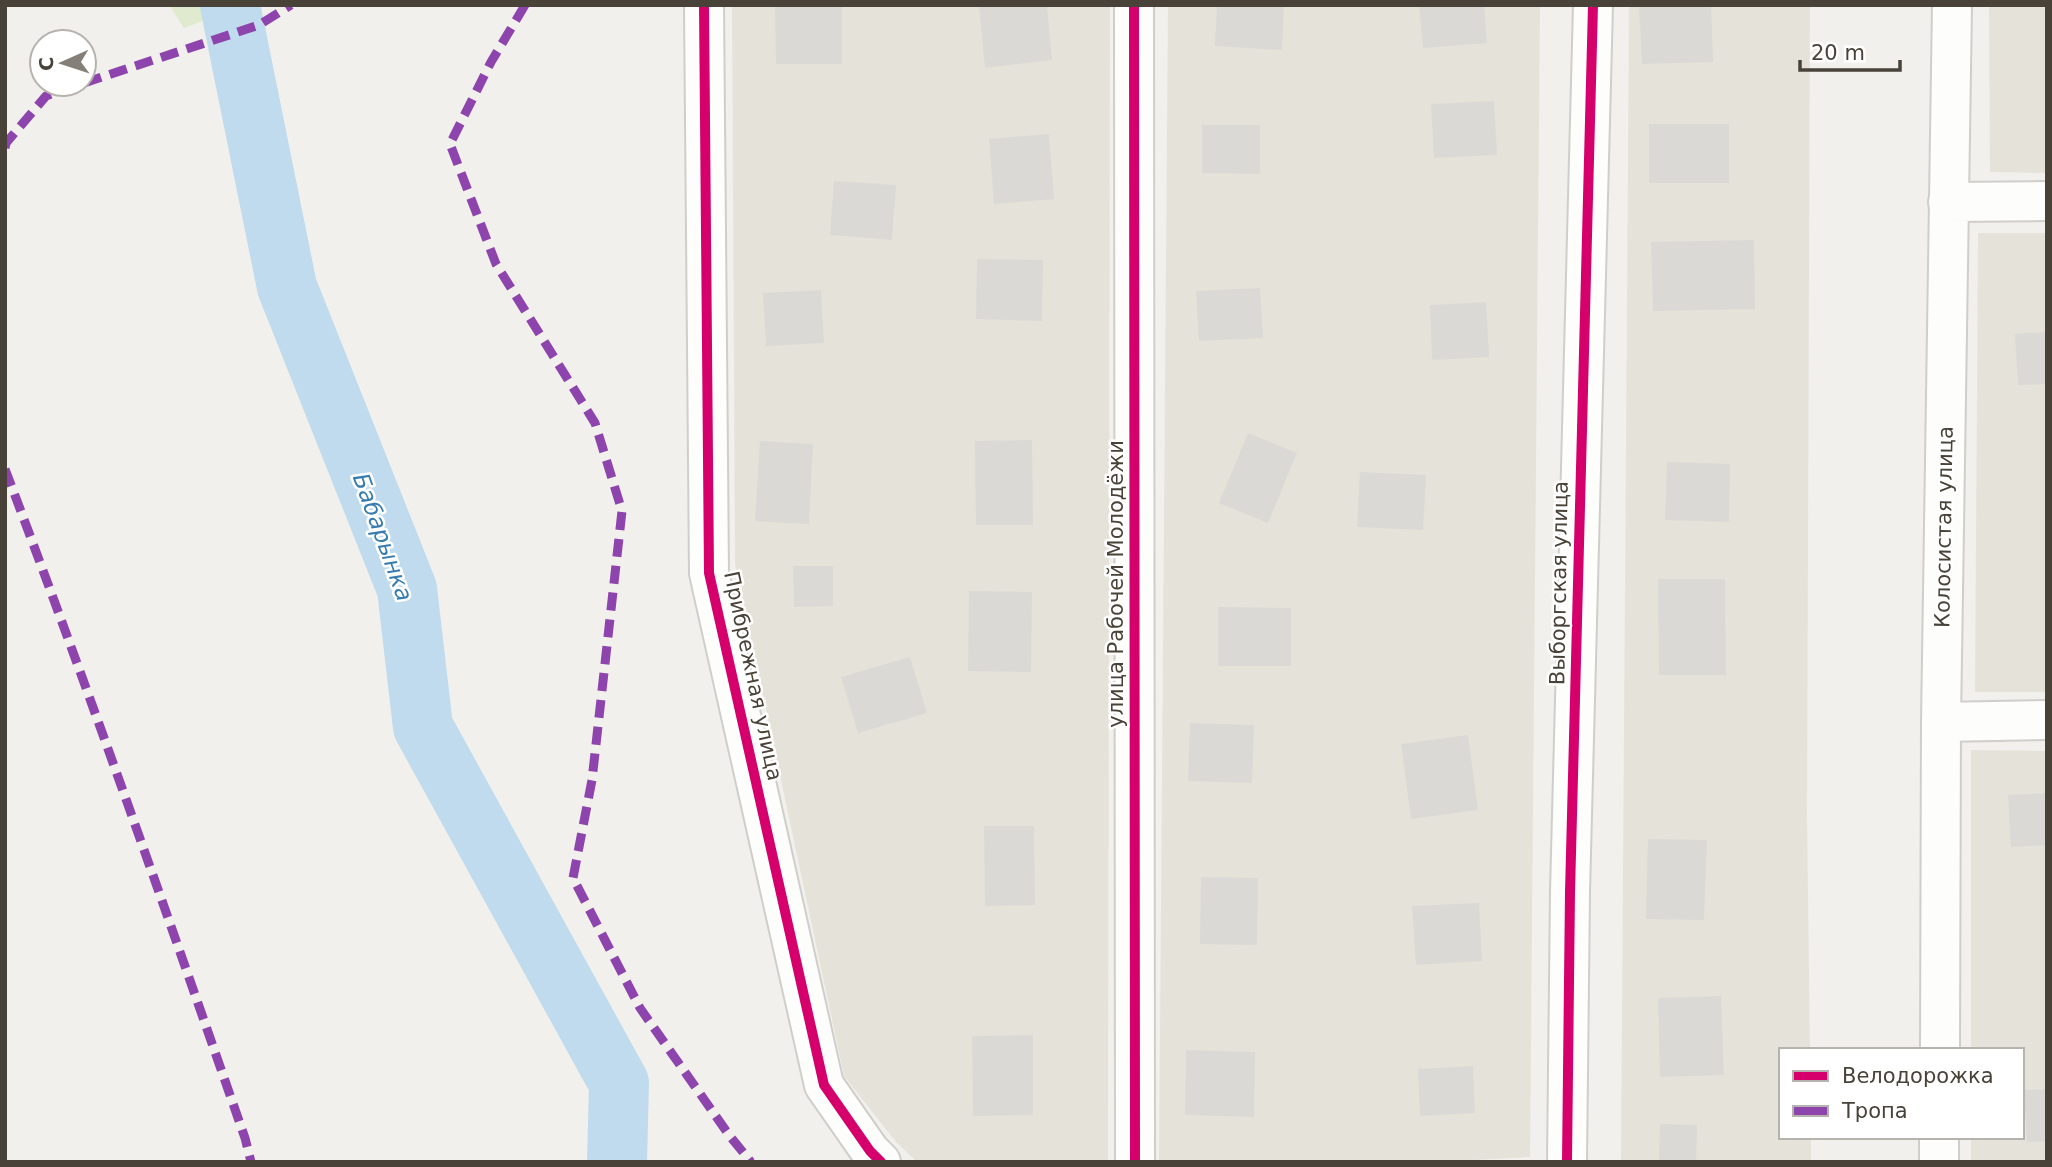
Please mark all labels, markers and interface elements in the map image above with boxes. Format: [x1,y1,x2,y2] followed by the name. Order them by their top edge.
[28,28,98,98] north arrow
[1800,28,1900,72] scale bar
[1811,41,1865,65] text: 20 m
[35,56,57,71] text: С
[1930,426,1958,628] street label: Колосистая улица
[1104,440,1128,728] street label: улица Рабочей Молодёжи
[348,470,418,604] water label: Бабарынка
[1545,481,1573,685] street label: Выборгская улица
[719,569,787,783] street label: Прибрежная улица
[1779,1048,2024,1139] legend
[1842,1064,1994,1088] text: Велодорожка
[1841,1099,1908,1123] text: Тропа

